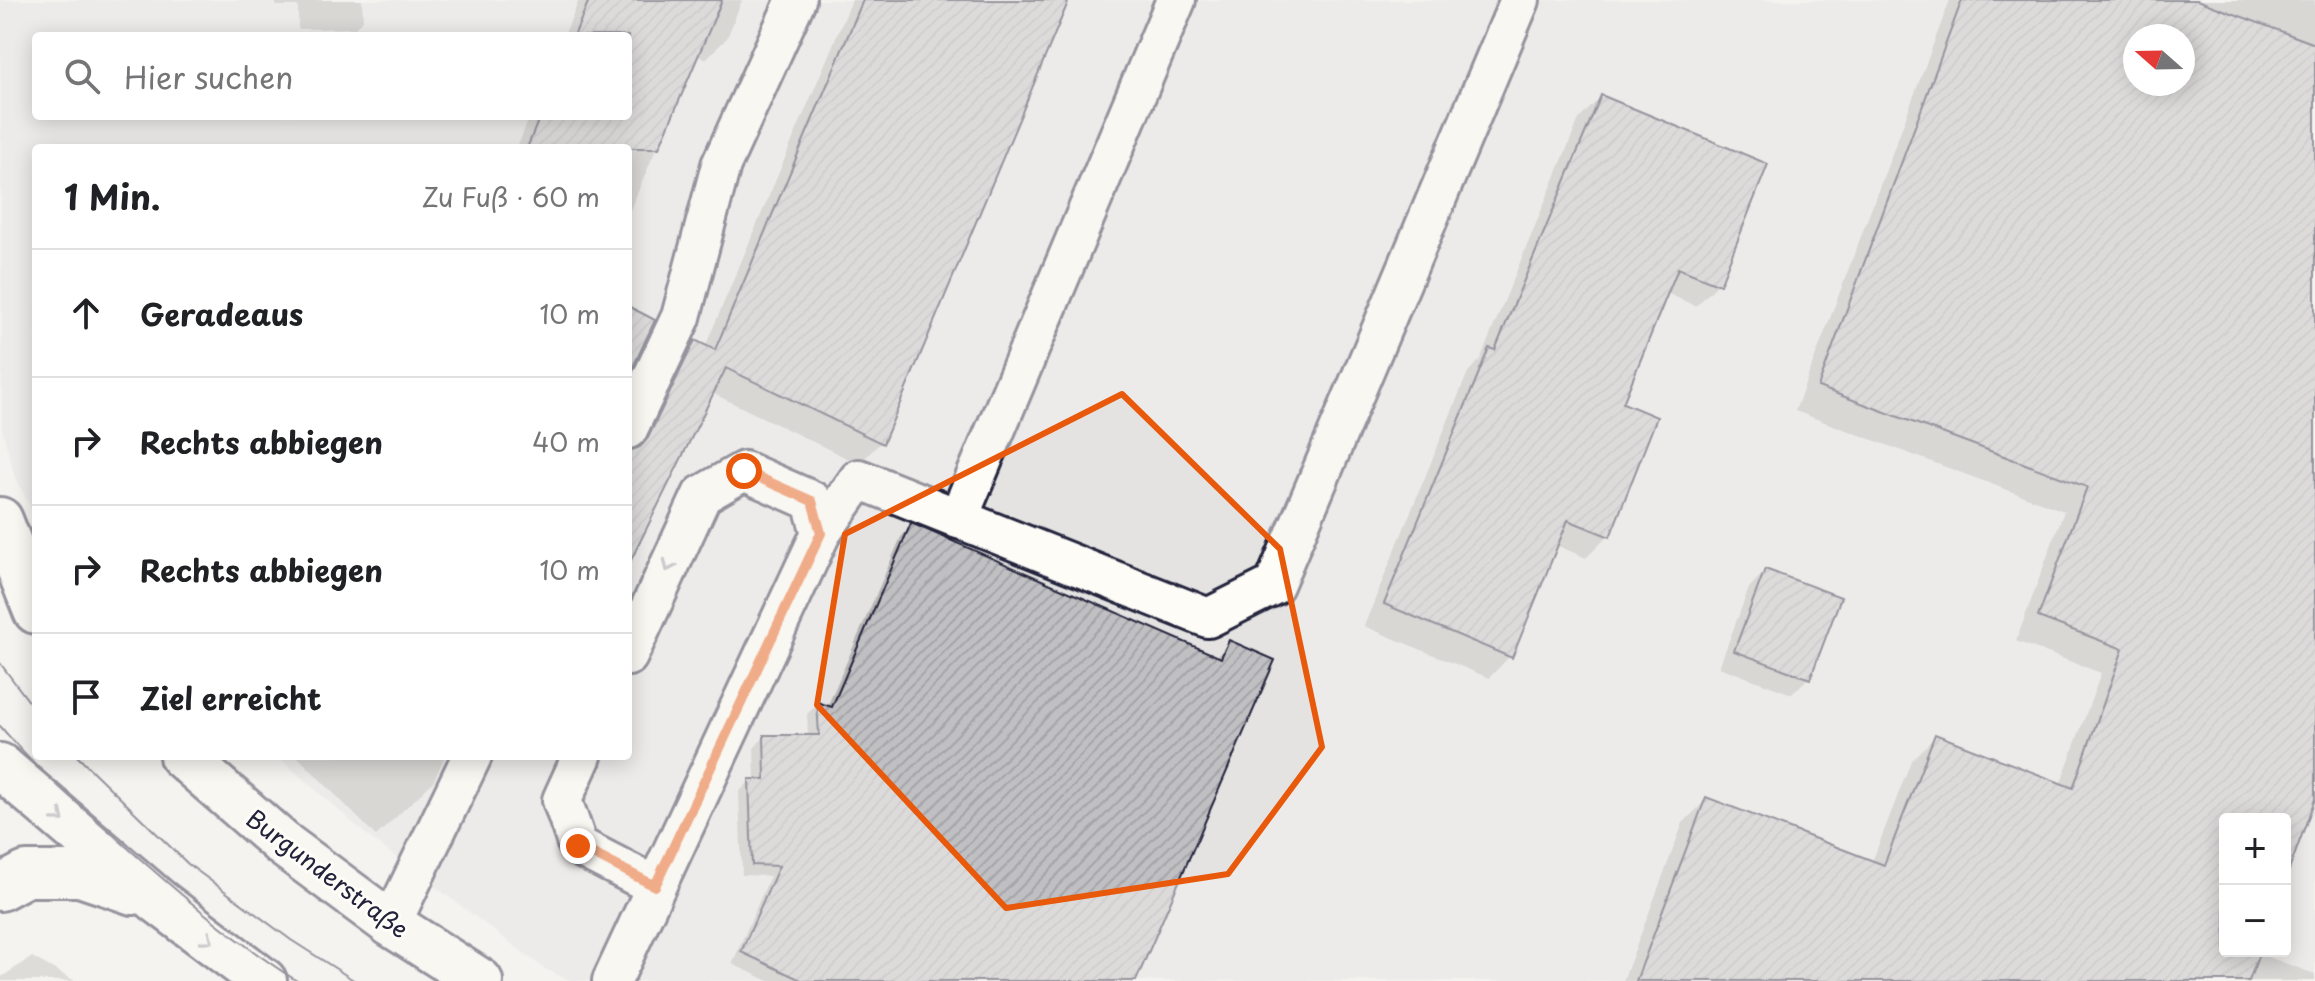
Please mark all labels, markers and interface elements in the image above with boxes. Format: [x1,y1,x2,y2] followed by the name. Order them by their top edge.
[2123,24,2195,96] north arrow
[32,32,632,120] search box
[60,54,104,98] icon: search
[124,54,293,99] text: Hier suchen
[64,170,160,222] text: 1 Min.
[422,177,600,216] text: Zu Fuß · 60 m
[64,291,108,335] icon: ahead
[140,291,303,336] text: Geradeaus
[539,294,600,333] text: 10 m
[64,419,108,463] icon: right
[140,419,383,464] text: Rechts abbiegen
[532,422,600,461] text: 40 m
[726,453,762,489] route start
[64,547,108,591] icon: right
[140,547,383,592] text: Rechts abbiegen
[539,550,600,589] text: 10 m
[663,558,679,573] one-way arrow
[64,675,108,719] icon: arrive
[140,675,322,720] text: Ziel erreicht
[239,800,417,946] street label: Burgunderstraße
[49,807,64,822] one-way arrow
[2219,813,2291,957] map controls
[2219,813,2291,885] button: +
[560,828,596,864] route end
[2219,885,2291,957] button: −
[199,929,214,943] one-way arrow

